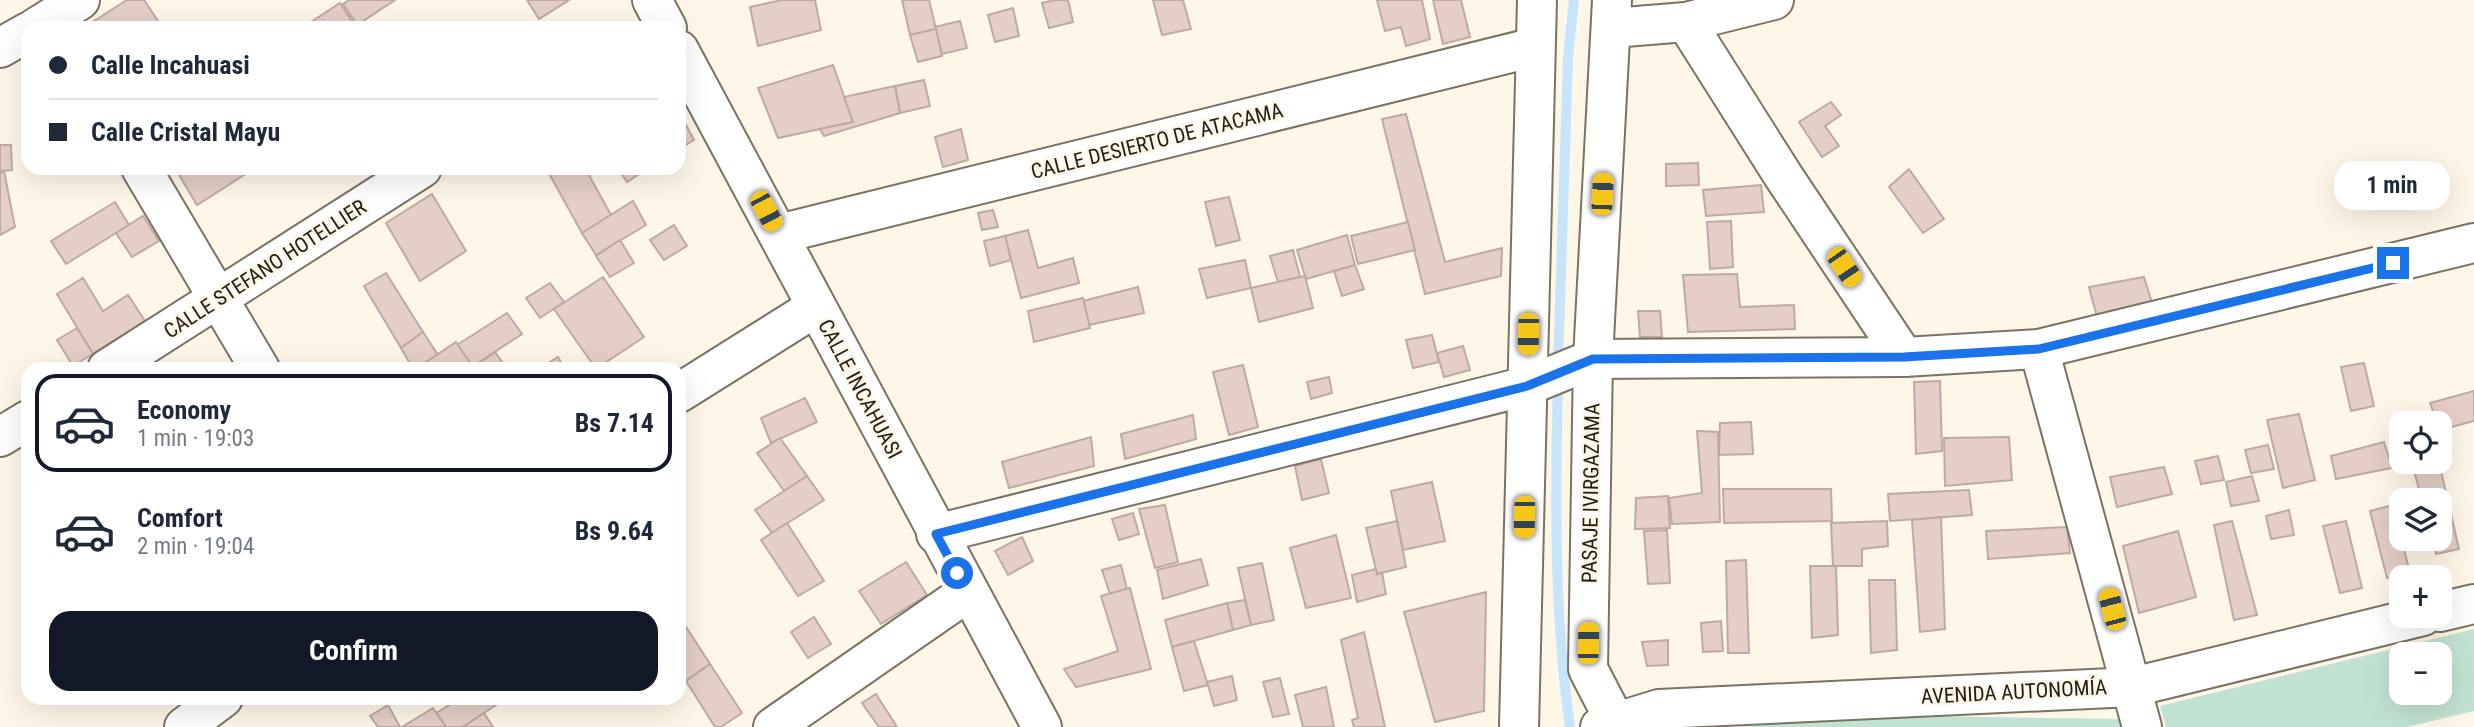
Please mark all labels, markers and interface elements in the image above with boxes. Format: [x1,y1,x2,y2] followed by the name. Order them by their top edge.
[91,50,250,80] text: Calle Incahuasi
[1028,98,1286,184] street label: CALLE DESIERTO DE ATACAMA
[91,117,280,147] text: Calle Cristal Mayu
[2335,162,2451,210] callout: 1 min
[1591,172,1614,216] car
[2366,172,2418,199] text: 1 min
[747,188,786,234] car
[160,195,370,343] street label: CALLE STEFANO HOTELLIER
[1824,244,1865,290] car
[2377,247,2409,279] route end
[1518,313,1539,355] car
[813,315,907,463] street label: CALLE INCAHUASI
[53,392,116,455] icon: car
[137,395,231,425] text: Economy
[1577,403,1605,583] street label: PASAJE IVIRGAZAMA
[575,408,654,438] text: Bs 7.14
[2389,411,2452,705] map controls
[2389,411,2452,474] button: locate
[137,425,254,452] text: 1 min · 19:03
[2389,488,2452,551] button: layers
[1514,496,1535,538] car
[53,500,116,563] icon: car
[137,503,223,533] text: Comfort
[575,516,654,546] text: Bs 9.64
[137,533,254,560] text: 2 min · 19:04
[941,557,973,589] route start
[2389,565,2452,628] button: +
[2097,586,2128,632] car
[49,611,658,691] button: Confirm
[1578,622,1599,664] car
[2389,642,2452,705] button: −
[1920,675,2108,709] street label: AVENIDA AUTONOMÍA

